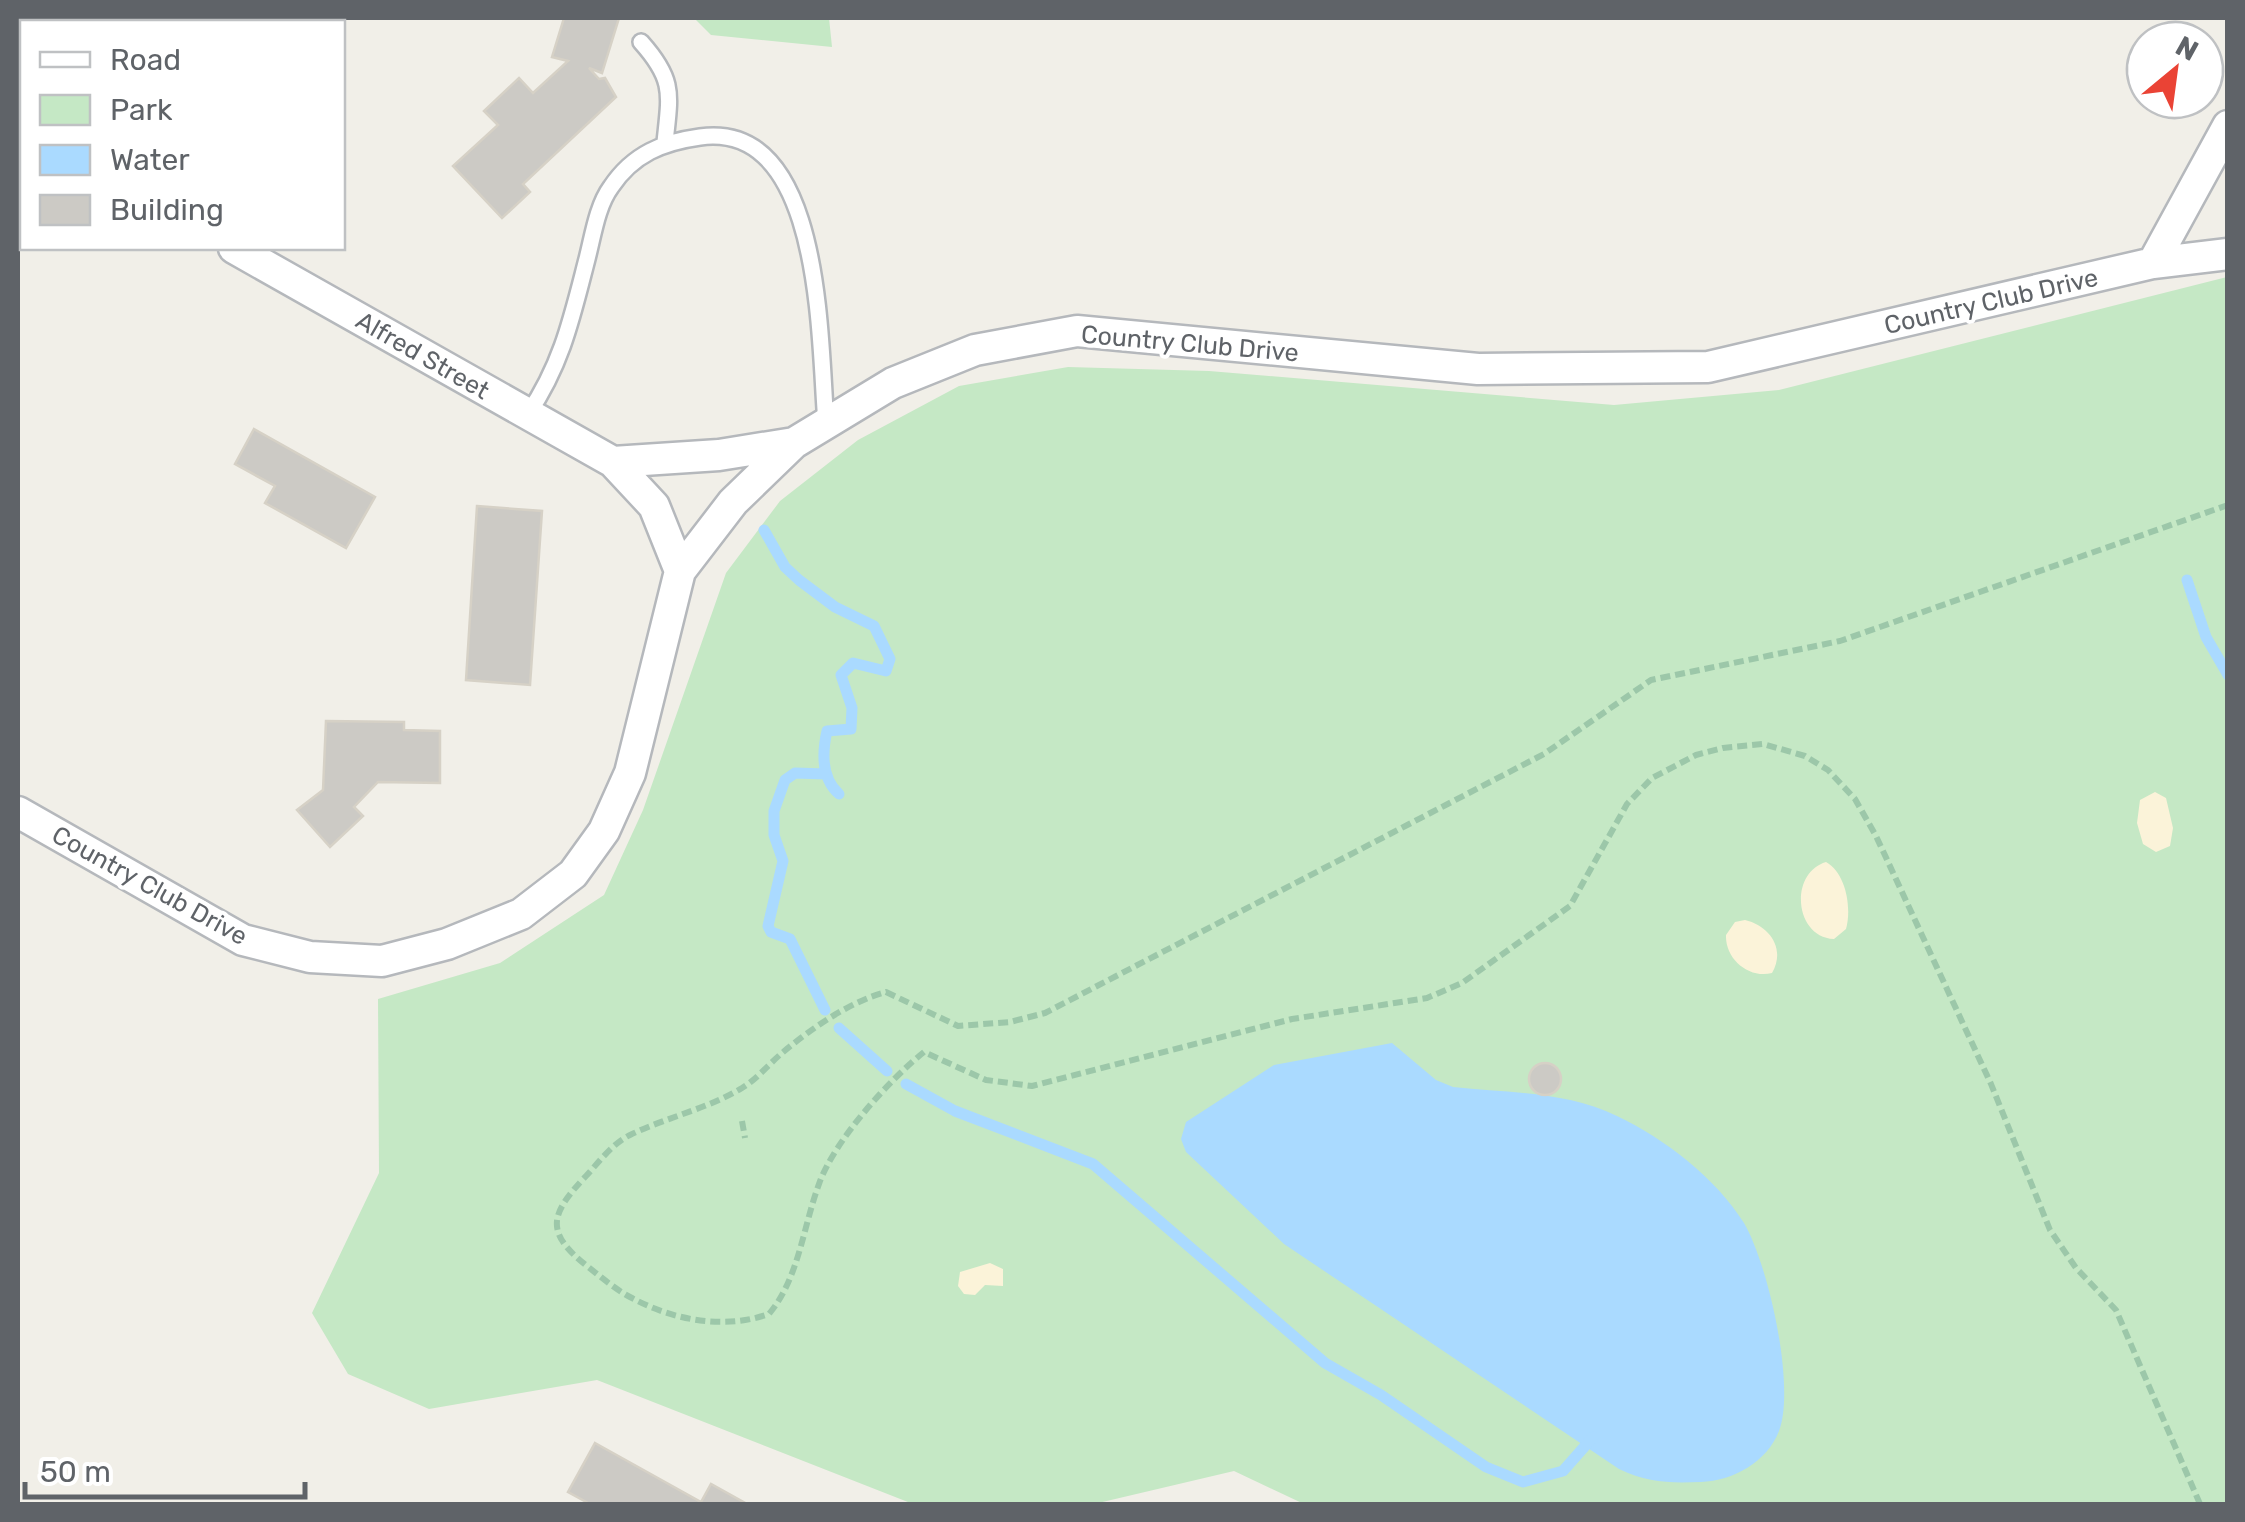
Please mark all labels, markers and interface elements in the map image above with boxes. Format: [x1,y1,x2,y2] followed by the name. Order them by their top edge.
[20,20,345,250] legend
[2125,20,2225,120] north arrow
[2170,29,2204,68] text: N
[110,42,181,78] text: Road
[110,92,173,128] text: Park
[110,142,190,178] text: Water
[110,192,224,228] text: Building
[1881,263,2101,340] street label: Country Club Drive
[351,306,495,405] street label: Alfred Street
[1080,320,1300,367] street label: Country Club Drive
[47,820,252,951] street label: Country Club Drive
[25,1437,305,1499] scale bar
[40,1454,111,1490] text: 50 m

